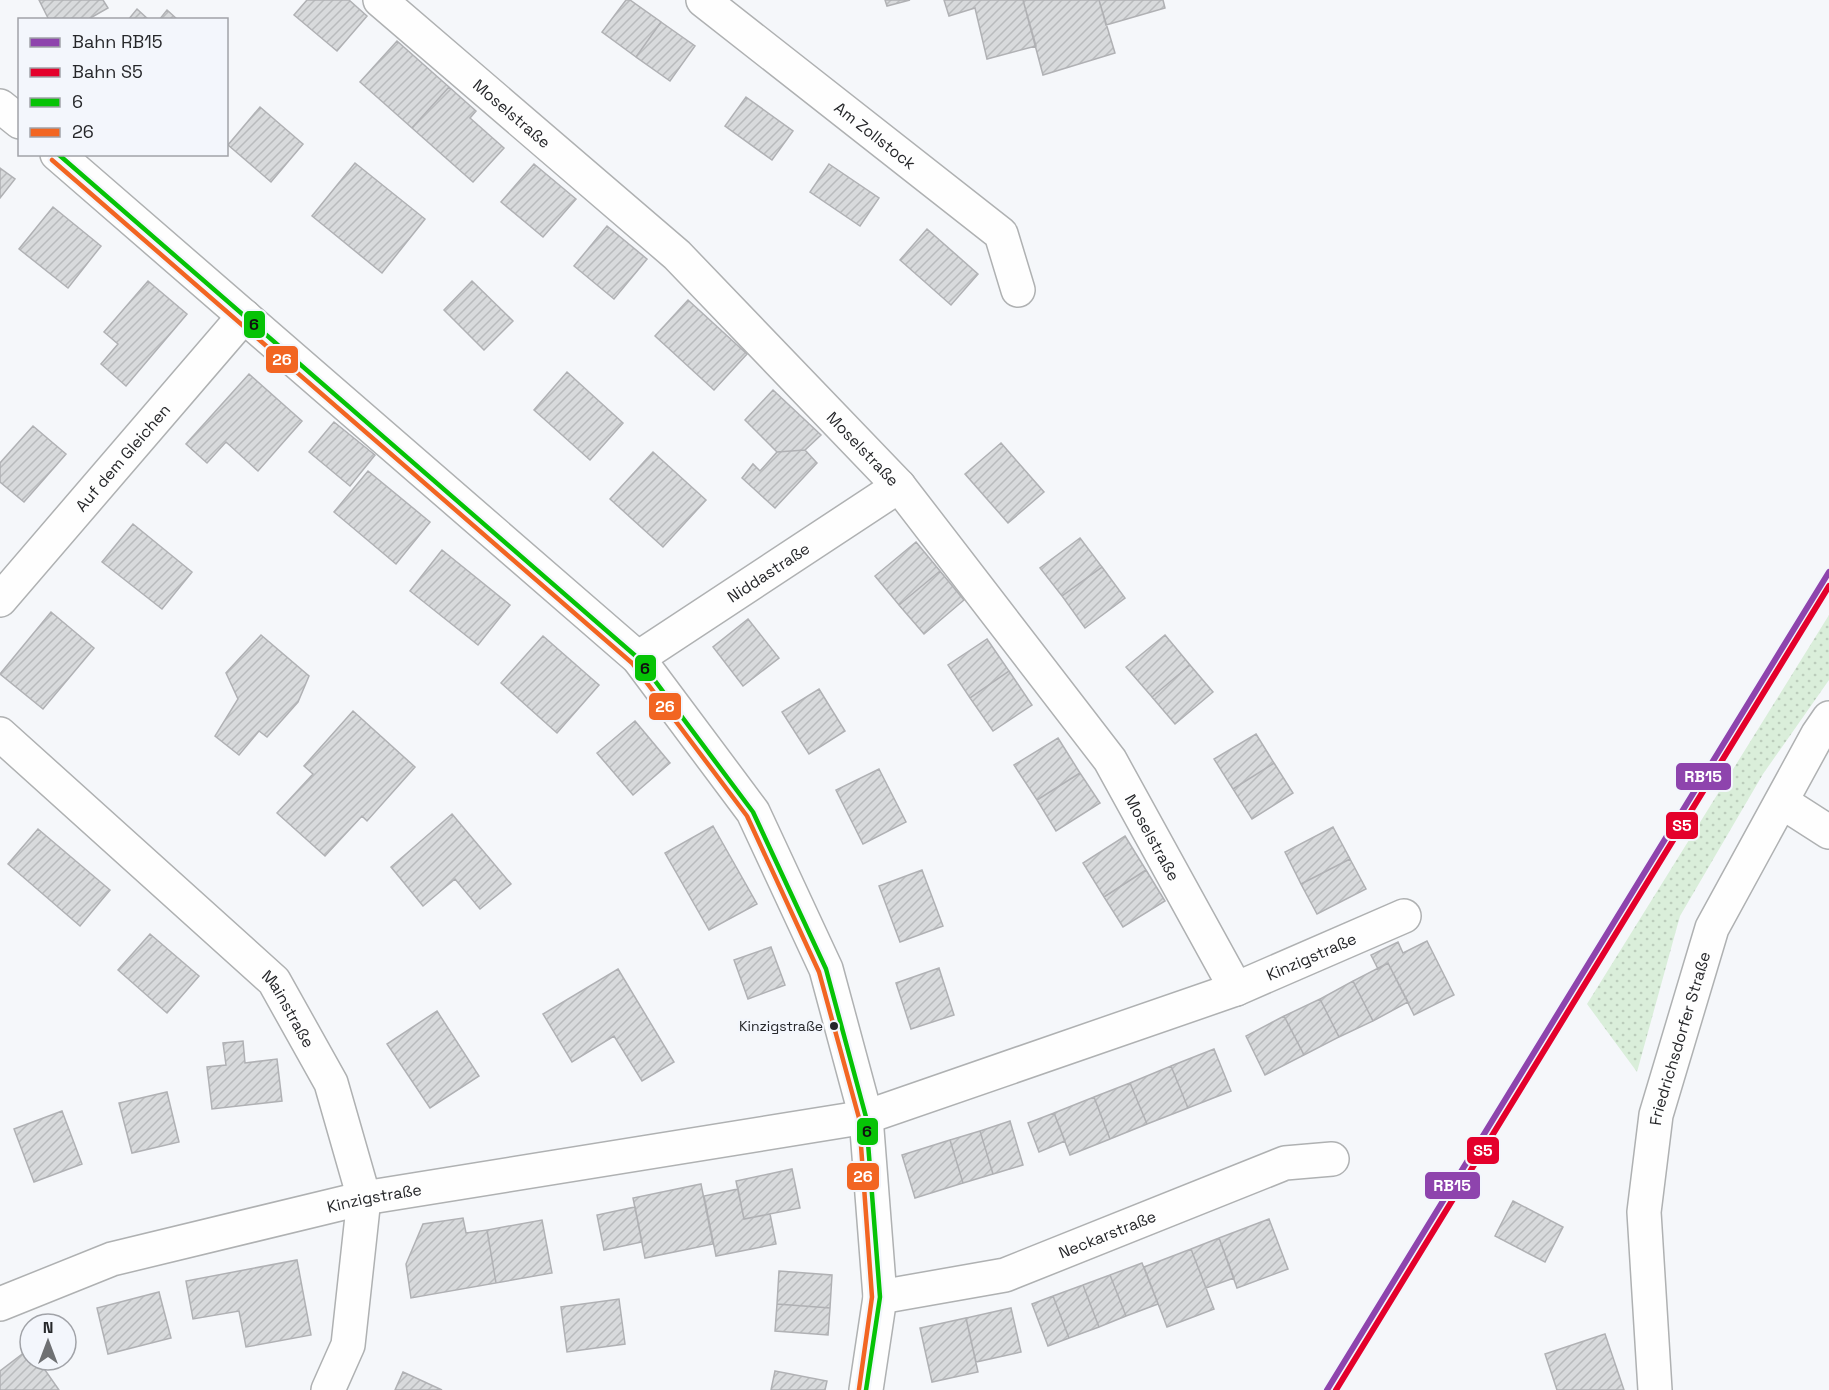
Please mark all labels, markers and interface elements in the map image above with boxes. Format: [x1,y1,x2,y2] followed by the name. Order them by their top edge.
[18,18,228,156] legend
[72,30,163,53] text: Bahn RB15
[72,60,143,83] text: Bahn S5
[469,74,555,152] street label: Moselstraße
[72,90,83,113] text: 6
[830,97,921,174] street label: Am Zollstock
[72,120,94,143] text: 26
[243,310,266,339] line badge: 6
[249,314,259,335] text: 6
[265,345,299,374] line badge: 26
[272,349,292,370] text: 26
[70,399,175,516] street label: Auf dem Gleichen
[822,407,904,490] street label: Moselstraße
[723,537,813,607] street label: Niddastraße
[634,654,657,682] line badge: 6
[640,658,650,679] text: 6
[648,692,682,721] line badge: 26
[655,696,675,717] text: 26
[1675,762,1732,791] line badge: RB15
[1684,766,1722,787] text: RB15
[1120,790,1185,884] street label: Moselstraße
[1665,811,1699,840] line badge: S5
[1672,815,1692,836] text: S5
[1263,928,1360,985] street label: Kinzigstraße
[1644,949,1715,1127] street label: Friedrichsdorfer Straße
[258,965,320,1051] street label: Mainstraße
[739,1017,823,1035] place label: Kinzigstraße
[828,1020,840,1032] marker: Kinzigstraße
[856,1117,879,1146] line badge: 6
[862,1121,872,1142] text: 6
[1466,1136,1500,1165] line badge: S5
[1473,1140,1493,1161] text: S5
[846,1162,880,1191] line badge: 26
[853,1166,873,1187] text: 26
[1424,1171,1481,1200] line badge: RB15
[1433,1175,1471,1196] text: RB15
[325,1178,423,1217] street label: Kinzigstraße
[1055,1205,1159,1263] street label: Neckarstraße
[18,1312,78,1372] north arrow
[43,1317,53,1338] text: N

